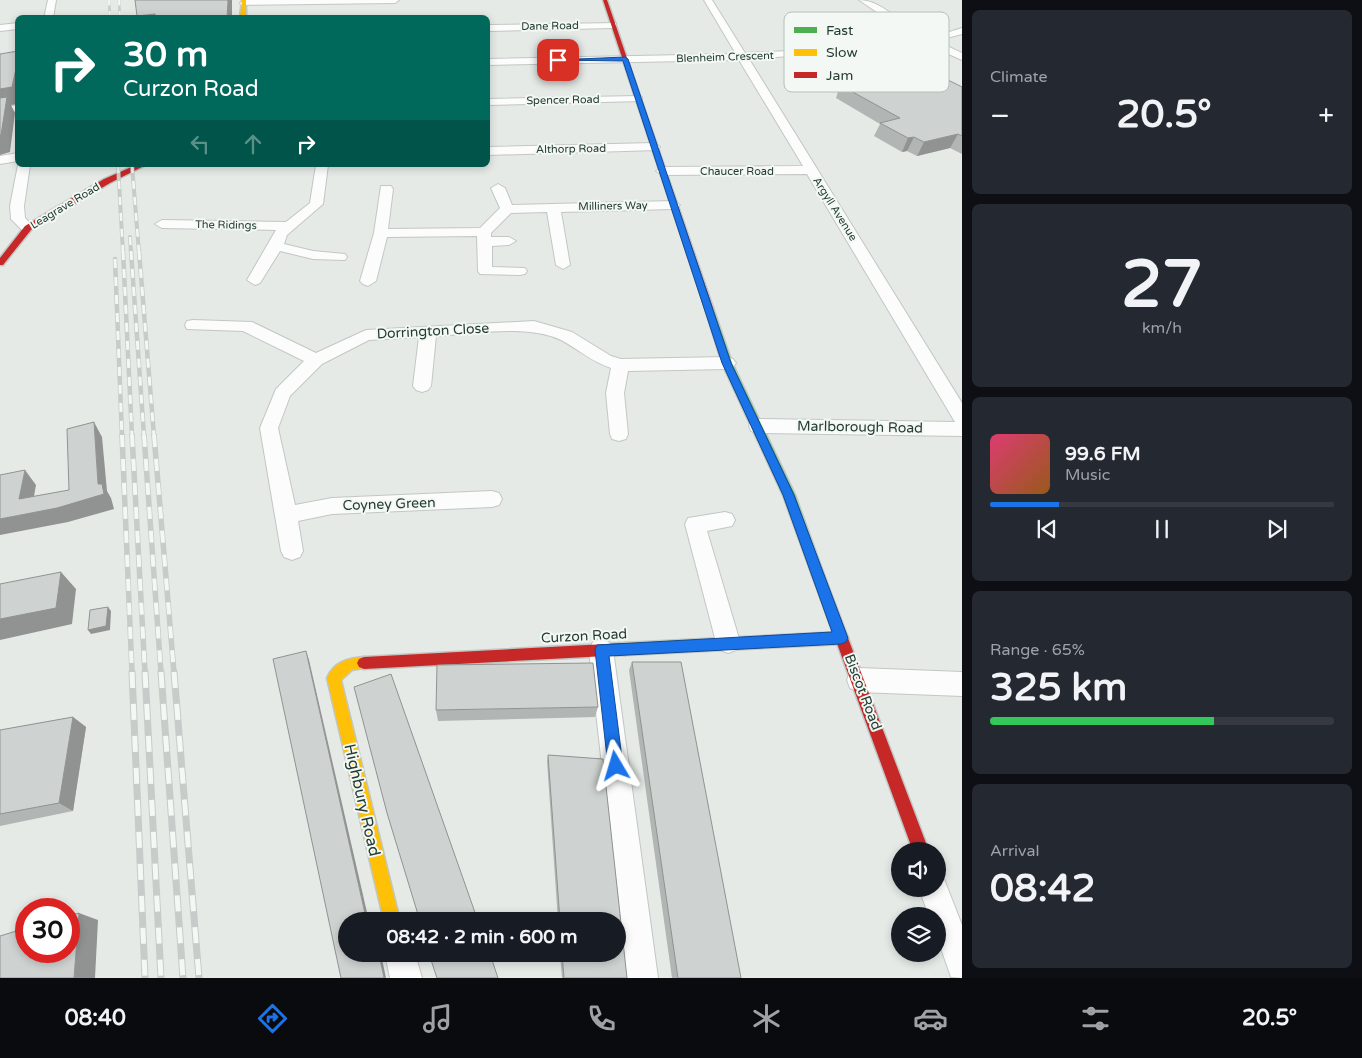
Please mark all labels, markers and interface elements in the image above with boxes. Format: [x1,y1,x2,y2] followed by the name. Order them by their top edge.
[784,12,949,92] legend
[521,19,579,33] street label: Dane Road
[826,22,854,39] text: Fast
[123,34,208,76] text: 30 m
[40,35,105,100] icon: right
[537,39,579,81] pin
[826,44,858,61] text: Slow
[544,46,572,74] icon: arrive
[676,49,774,65] street label: Blenheim Crescent
[826,67,853,84] text: Jam
[990,67,1048,87] text: Climate
[123,76,259,102] text: Curzon Road
[1117,92,1212,138] text: 20.5°
[526,93,600,107] street label: Spencer Road
[990,99,1010,133] text: −
[1318,99,1334,133] text: +
[186,130,214,158] icon: left
[239,130,267,158] icon: ahead
[292,130,320,158] icon: right
[536,142,606,156] street label: Althorp Road
[700,165,774,178] street label: Chaucer Road
[810,175,860,243] street label: Argyll Avenue
[28,180,102,232] street label: Leagrave Road
[578,199,648,213] street label: Milliners Way
[195,218,257,232] street label: The Ridings
[1121,246,1203,325] text: 27
[1142,318,1182,338] text: km/h
[376,320,490,342] street label: Dorrington Close
[797,417,923,437] street label: Marlborough Road
[1065,443,1141,465] text: 99.6 FM
[1065,465,1110,485] text: Music
[342,494,436,514] street label: Coyney Green
[1033,515,1061,543] icon: previous
[1148,515,1176,543] icon: pause
[1263,515,1291,543] icon: next
[540,625,628,647] street label: Curzon Road
[990,640,1085,660] text: Range · 65%
[841,652,885,732] street label: Biscot Road
[990,665,1127,711] text: 325 km
[589,739,641,791] position arrow
[339,742,385,858] street label: Highbury Road
[990,841,1039,861] text: Arrival
[891,842,946,962] map controls
[891,842,946,897] button: sound
[990,866,1095,912] text: 08:42
[15,898,80,963] speed limit sign: 30
[891,907,946,962] button: layers
[386,926,578,948] text: 08:42 · 2 min · 600 m
[255,1001,290,1036] icon: directions
[420,1001,455,1036] icon: music
[584,1001,619,1036] icon: phone
[749,1001,784,1036] icon: climate
[913,1001,948,1036] icon: car
[1078,1001,1113,1036] icon: filters
[65,1005,126,1031] text: 08:40
[1242,1005,1297,1031] text: 20.5°

